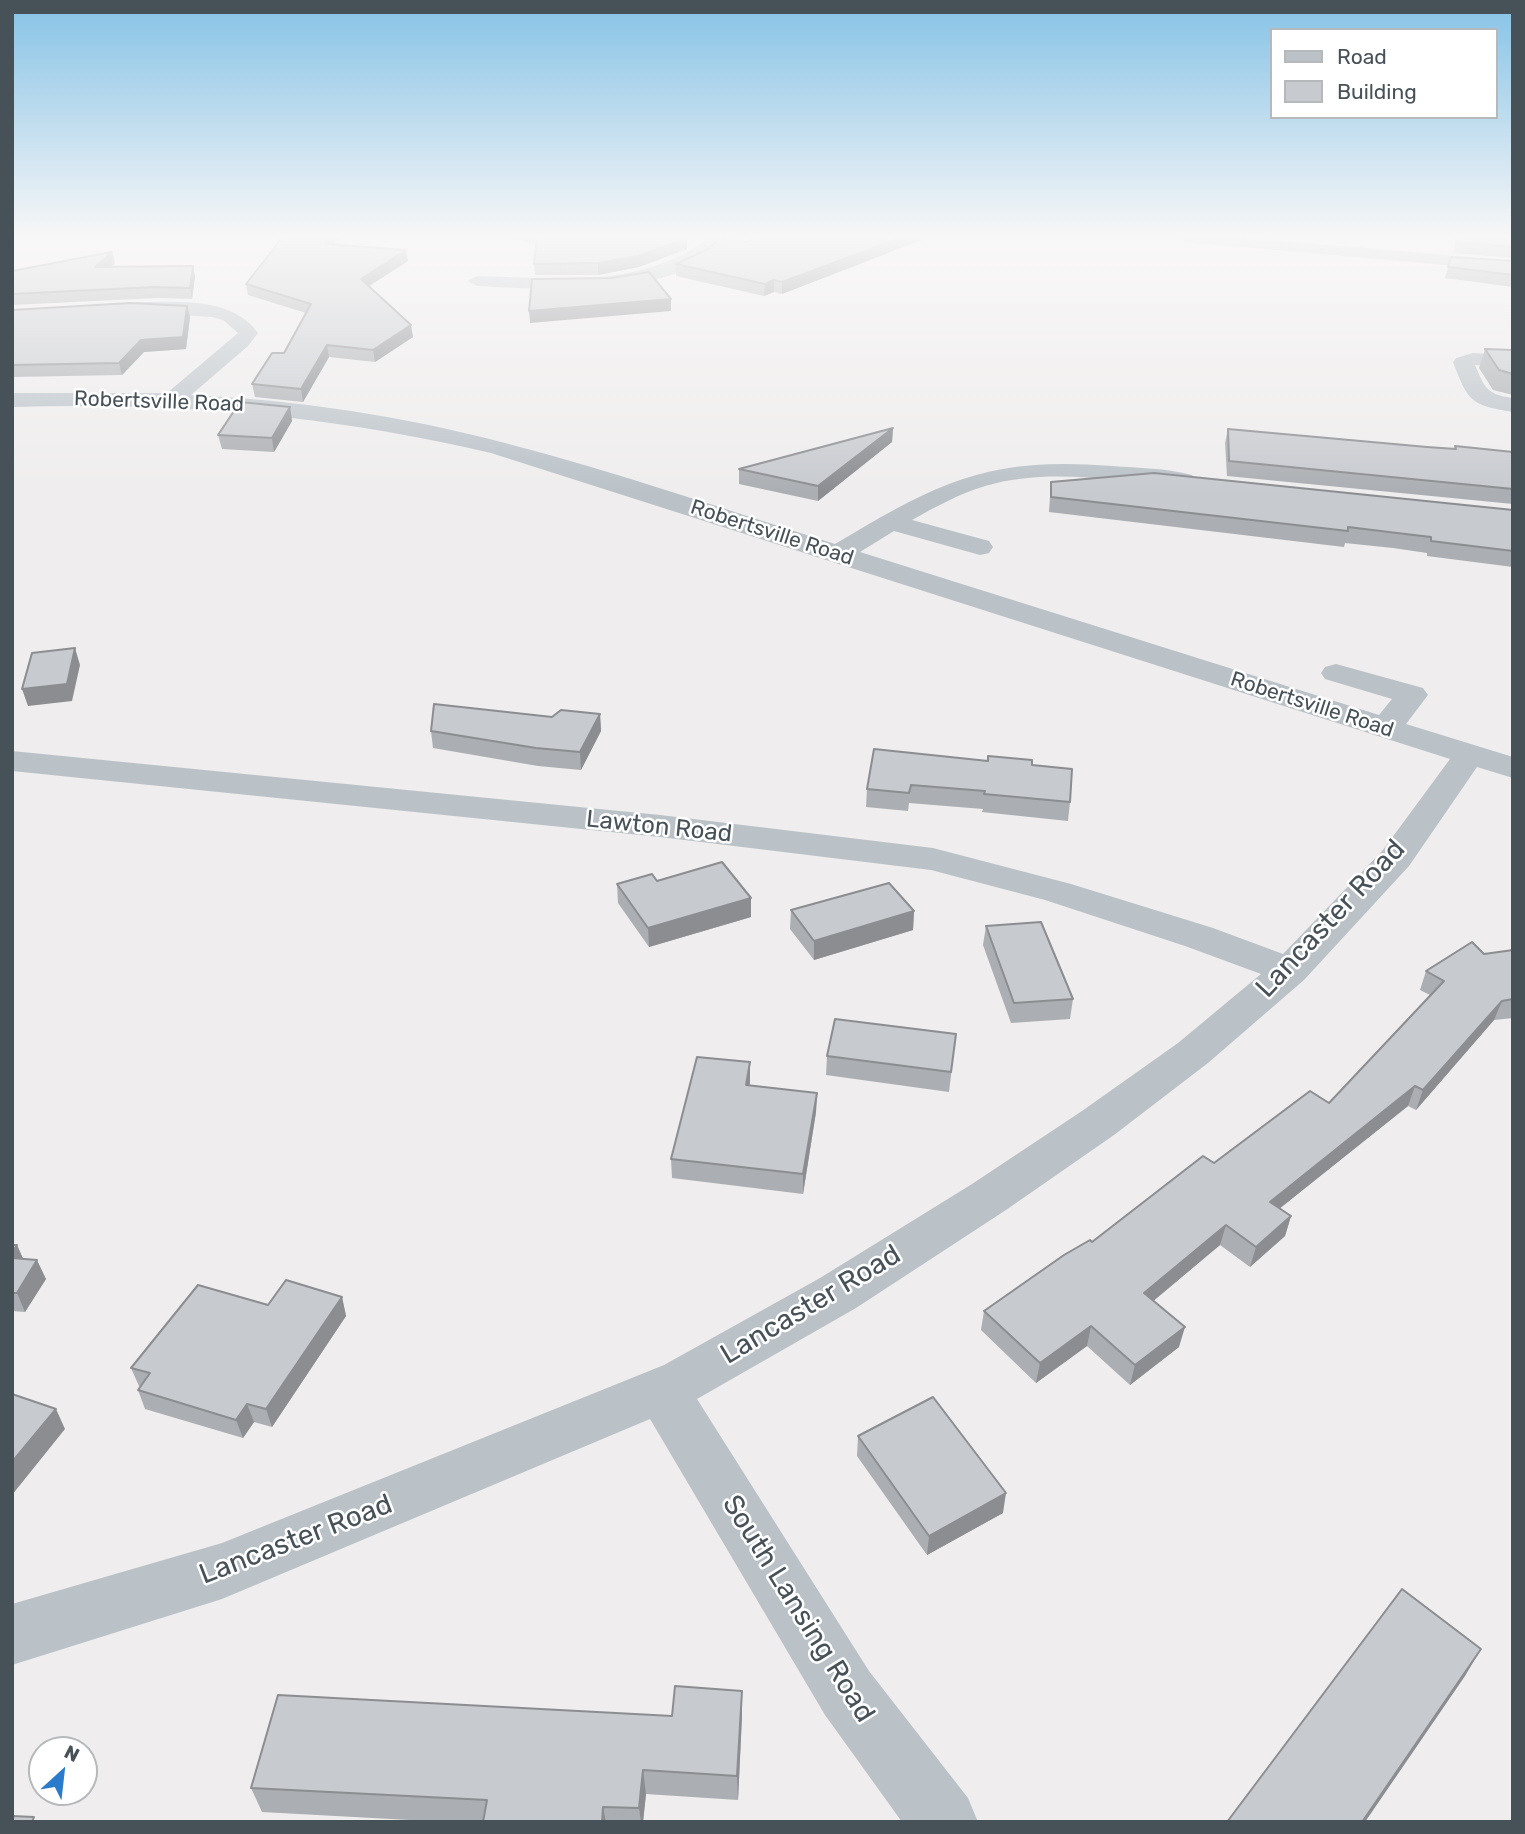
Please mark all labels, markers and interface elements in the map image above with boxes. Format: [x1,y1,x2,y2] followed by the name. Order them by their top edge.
[1270,28,1497,119] legend
[1337,44,1387,69] text: Road
[1337,79,1417,104] text: Building
[74,386,244,418] street label: Robertsville Road
[687,495,857,571] street label: Robertsville Road
[1227,667,1397,743] street label: Robertsville Road
[585,805,733,849] street label: Lawton Road
[1249,833,1413,1005] street label: Lancaster Road
[715,1238,907,1372] street label: Lancaster Road
[195,1488,397,1592] street label: Lancaster Road
[715,1489,881,1729] street label: South Lansing Road
[28,1736,98,1806] north arrow
[61,1740,83,1767] text: N

